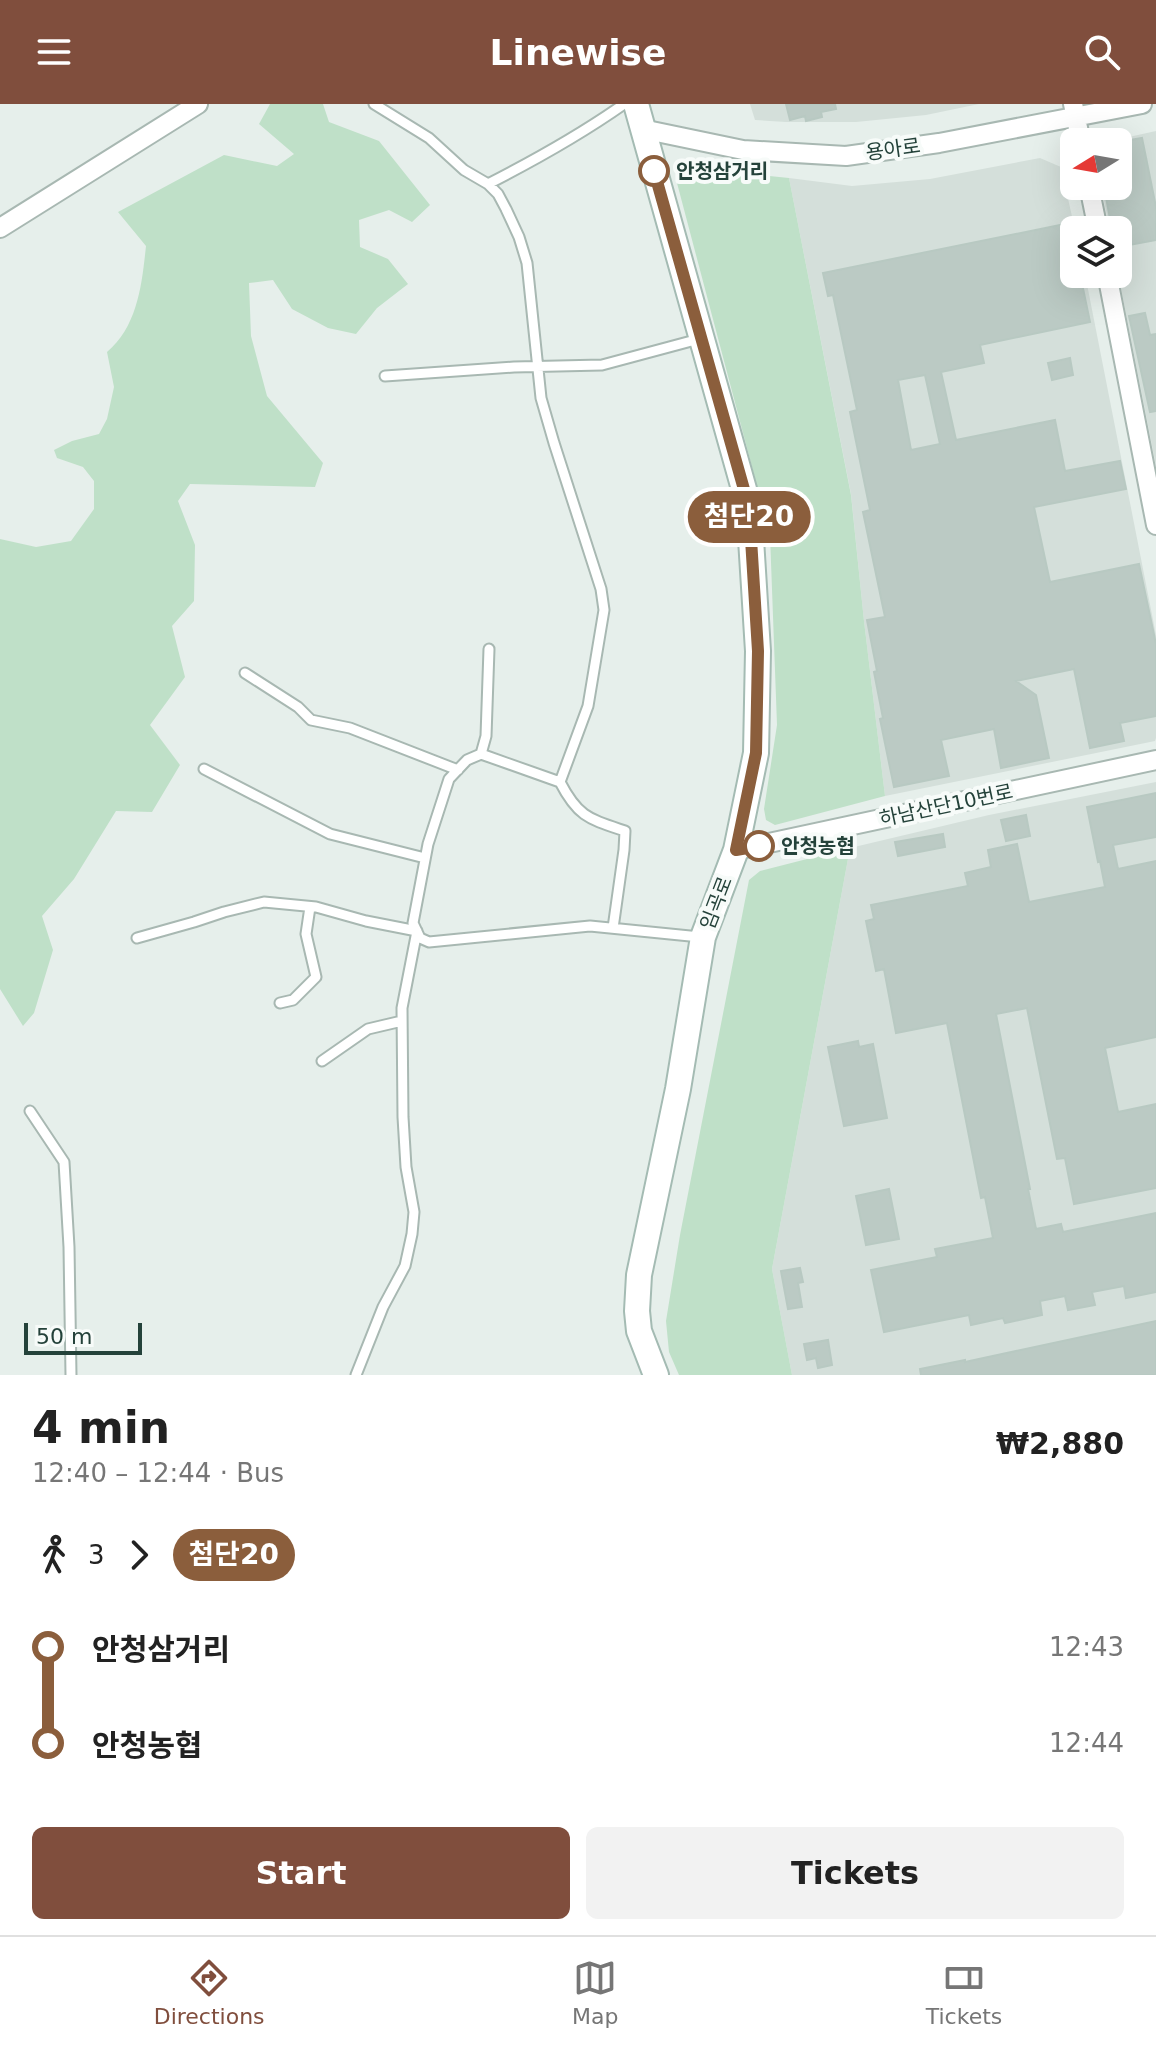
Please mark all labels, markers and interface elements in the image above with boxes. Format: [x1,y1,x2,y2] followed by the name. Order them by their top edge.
[32,30,76,74] icon: menu
[1080,30,1124,74] icon: search
[490,32,666,73] text: Linewise
[1060,128,1132,200] north arrow
[1060,128,1132,288] map controls
[864,133,922,165] street label: 용아로
[639,156,669,186] marker: 안청삼거리
[676,159,768,183] place label: 안청삼거리
[1060,216,1132,288] button: layers
[693,491,805,543] line badge: 첨단20
[704,500,794,533] text: 첨단20
[877,779,1015,831] street label: 하남산단10번로
[744,831,774,861] marker: 안청농협
[781,834,855,858] place label: 안청농협
[695,873,737,933] street label: 임곡로
[24,1319,142,1355] scale bar
[36,1324,92,1349] text: 50 m
[32,1402,170,1453] text: 4 min
[996,1426,1124,1461] text: ₩2,880
[32,1458,284,1488] text: 12:40 – 12:44 · Bus
[32,1533,76,1577] icon: walk
[117,1533,161,1577] icon: forward
[189,1538,279,1571] text: 첨단20
[88,1540,105,1570] text: 3
[92,1632,230,1667] text: 안청삼거리
[1049,1632,1124,1662] text: 12:43
[92,1728,202,1763] text: 안청농협
[1049,1728,1124,1758] text: 12:44
[32,1827,570,1919] button: Start
[586,1827,1124,1919] button: Tickets
[154,1956,265,2029] tab: Directions
[572,1956,618,2029] tab: Map
[926,1956,1002,2029] tab: Tickets

